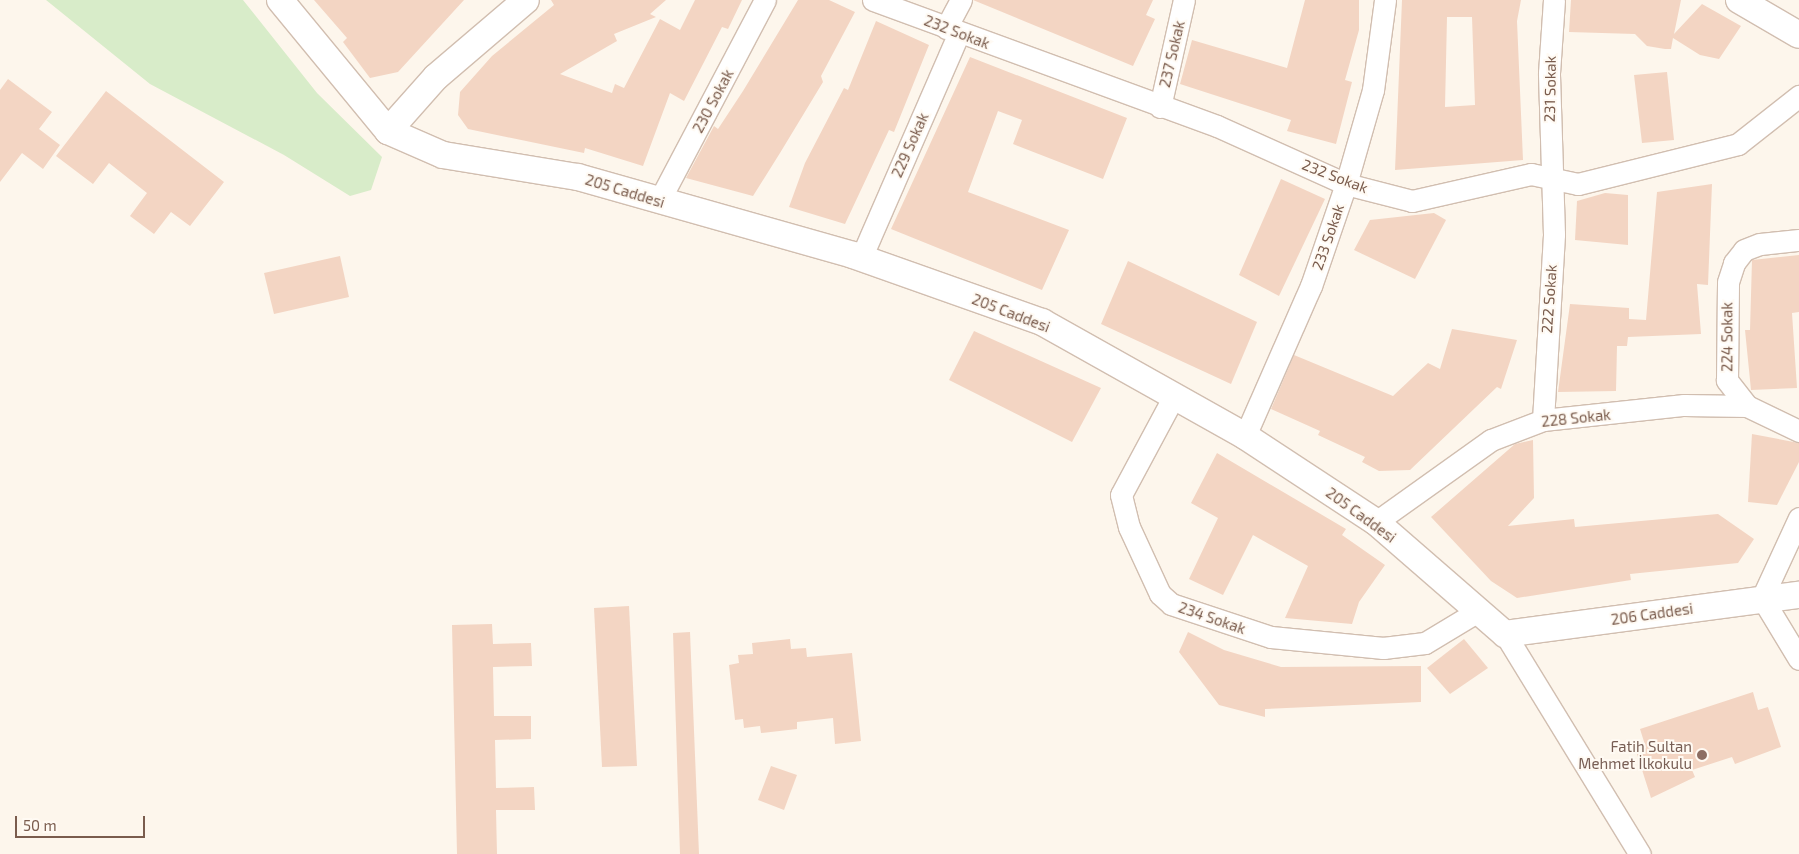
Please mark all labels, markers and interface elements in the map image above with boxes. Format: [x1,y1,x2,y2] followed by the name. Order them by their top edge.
[922,11,992,53] street label: 232 Sokak
[1156,19,1188,89] street label: 237 Sokak
[1540,56,1560,122] street label: 231 Sokak
[689,66,737,136] street label: 230 Sokak
[888,110,932,180] street label: 229 Sokak
[1300,155,1370,197] street label: 232 Sokak
[583,170,667,212] street label: 205 Caddesi
[1308,201,1348,273] street label: 233 Sokak
[1538,264,1560,334] street label: 222 Sokak
[969,290,1053,336] street label: 205 Caddesi
[1718,302,1736,372] street label: 224 Sokak
[1540,405,1612,431] street label: 228 Sokak
[1322,484,1400,546] street label: 205 Caddesi
[1176,598,1248,638] street label: 234 Sokak
[1610,599,1694,629] street label: 206 Caddesi
[1578,737,1692,772] place label: Fatih Sultan Mehmet İlkokulu
[1696,749,1708,761] marker: Fatih Sultan Mehmet İlkokulu
[18,806,148,838] scale bar
[23,816,57,834] text: 50 m

